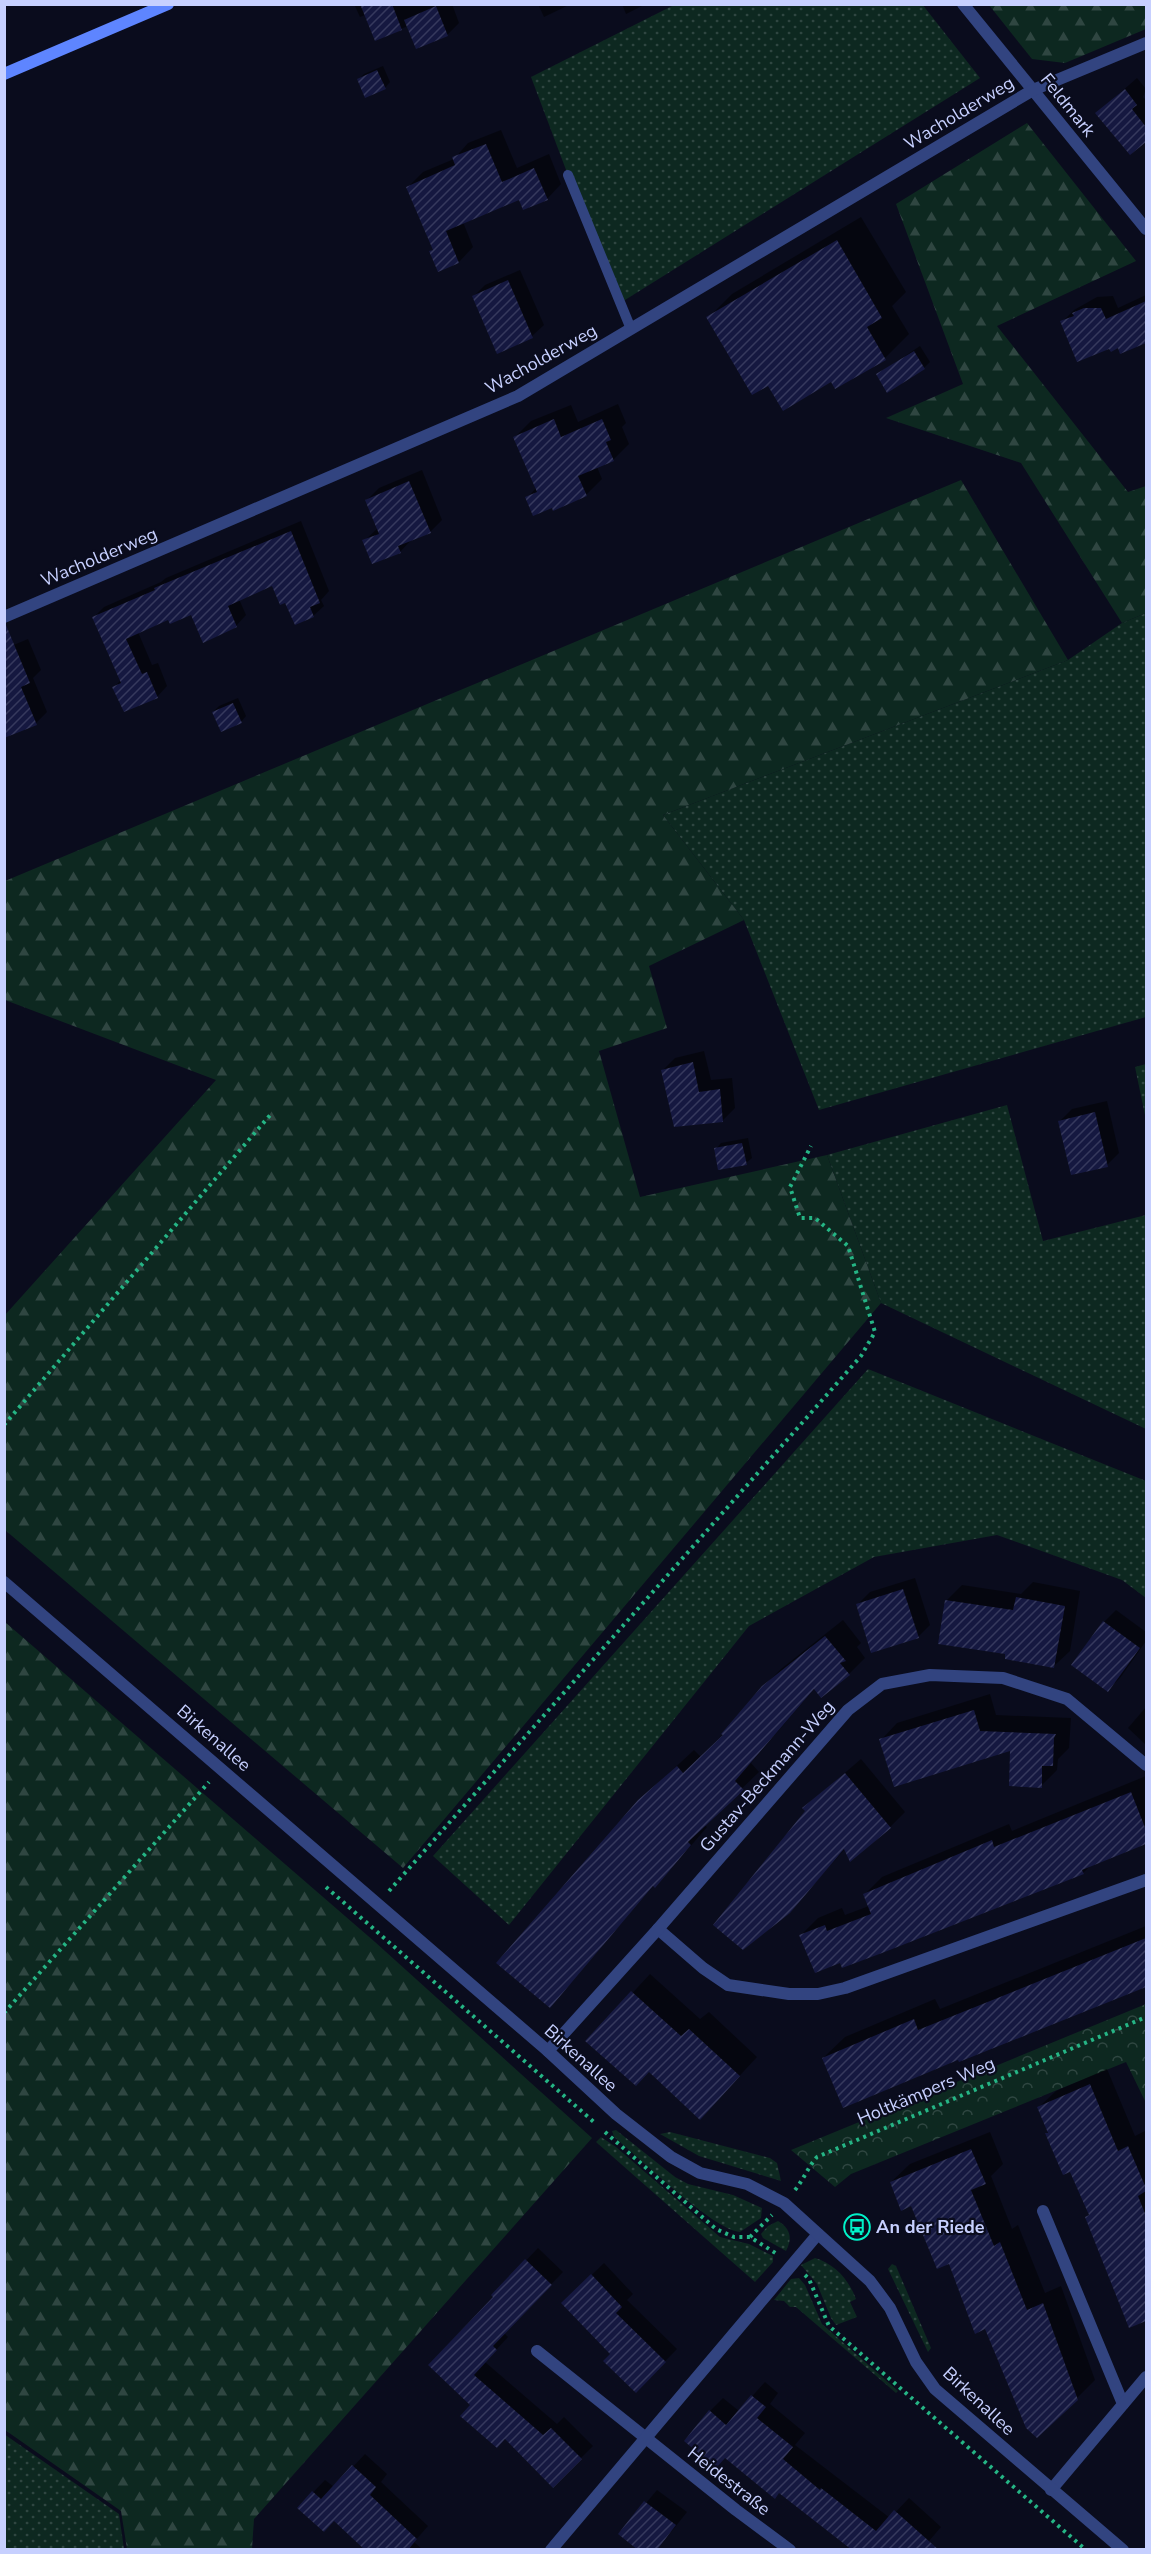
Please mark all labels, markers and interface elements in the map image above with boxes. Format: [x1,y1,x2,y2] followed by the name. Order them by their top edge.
[1035,68,1102,143] street label: Feldmark
[900,71,1018,155] street label: Wacholderweg
[481,318,601,400] street label: Wacholderweg
[37,522,161,592] street label: Wacholderweg
[694,1695,840,1857] street label: Gustav-Beckmann-Weg
[172,1699,256,1777] street label: Birkenallee
[539,2019,623,2097] street label: Birkenallee
[853,2051,999,2131] street label: Holtkämpers Weg
[842,2212,872,2242] bus stop icon: An der Riede
[876,2215,985,2239] place label: An der Riede
[938,2361,1020,2441] street label: Birkenallee
[683,2441,775,2521] street label: Heidestraße

